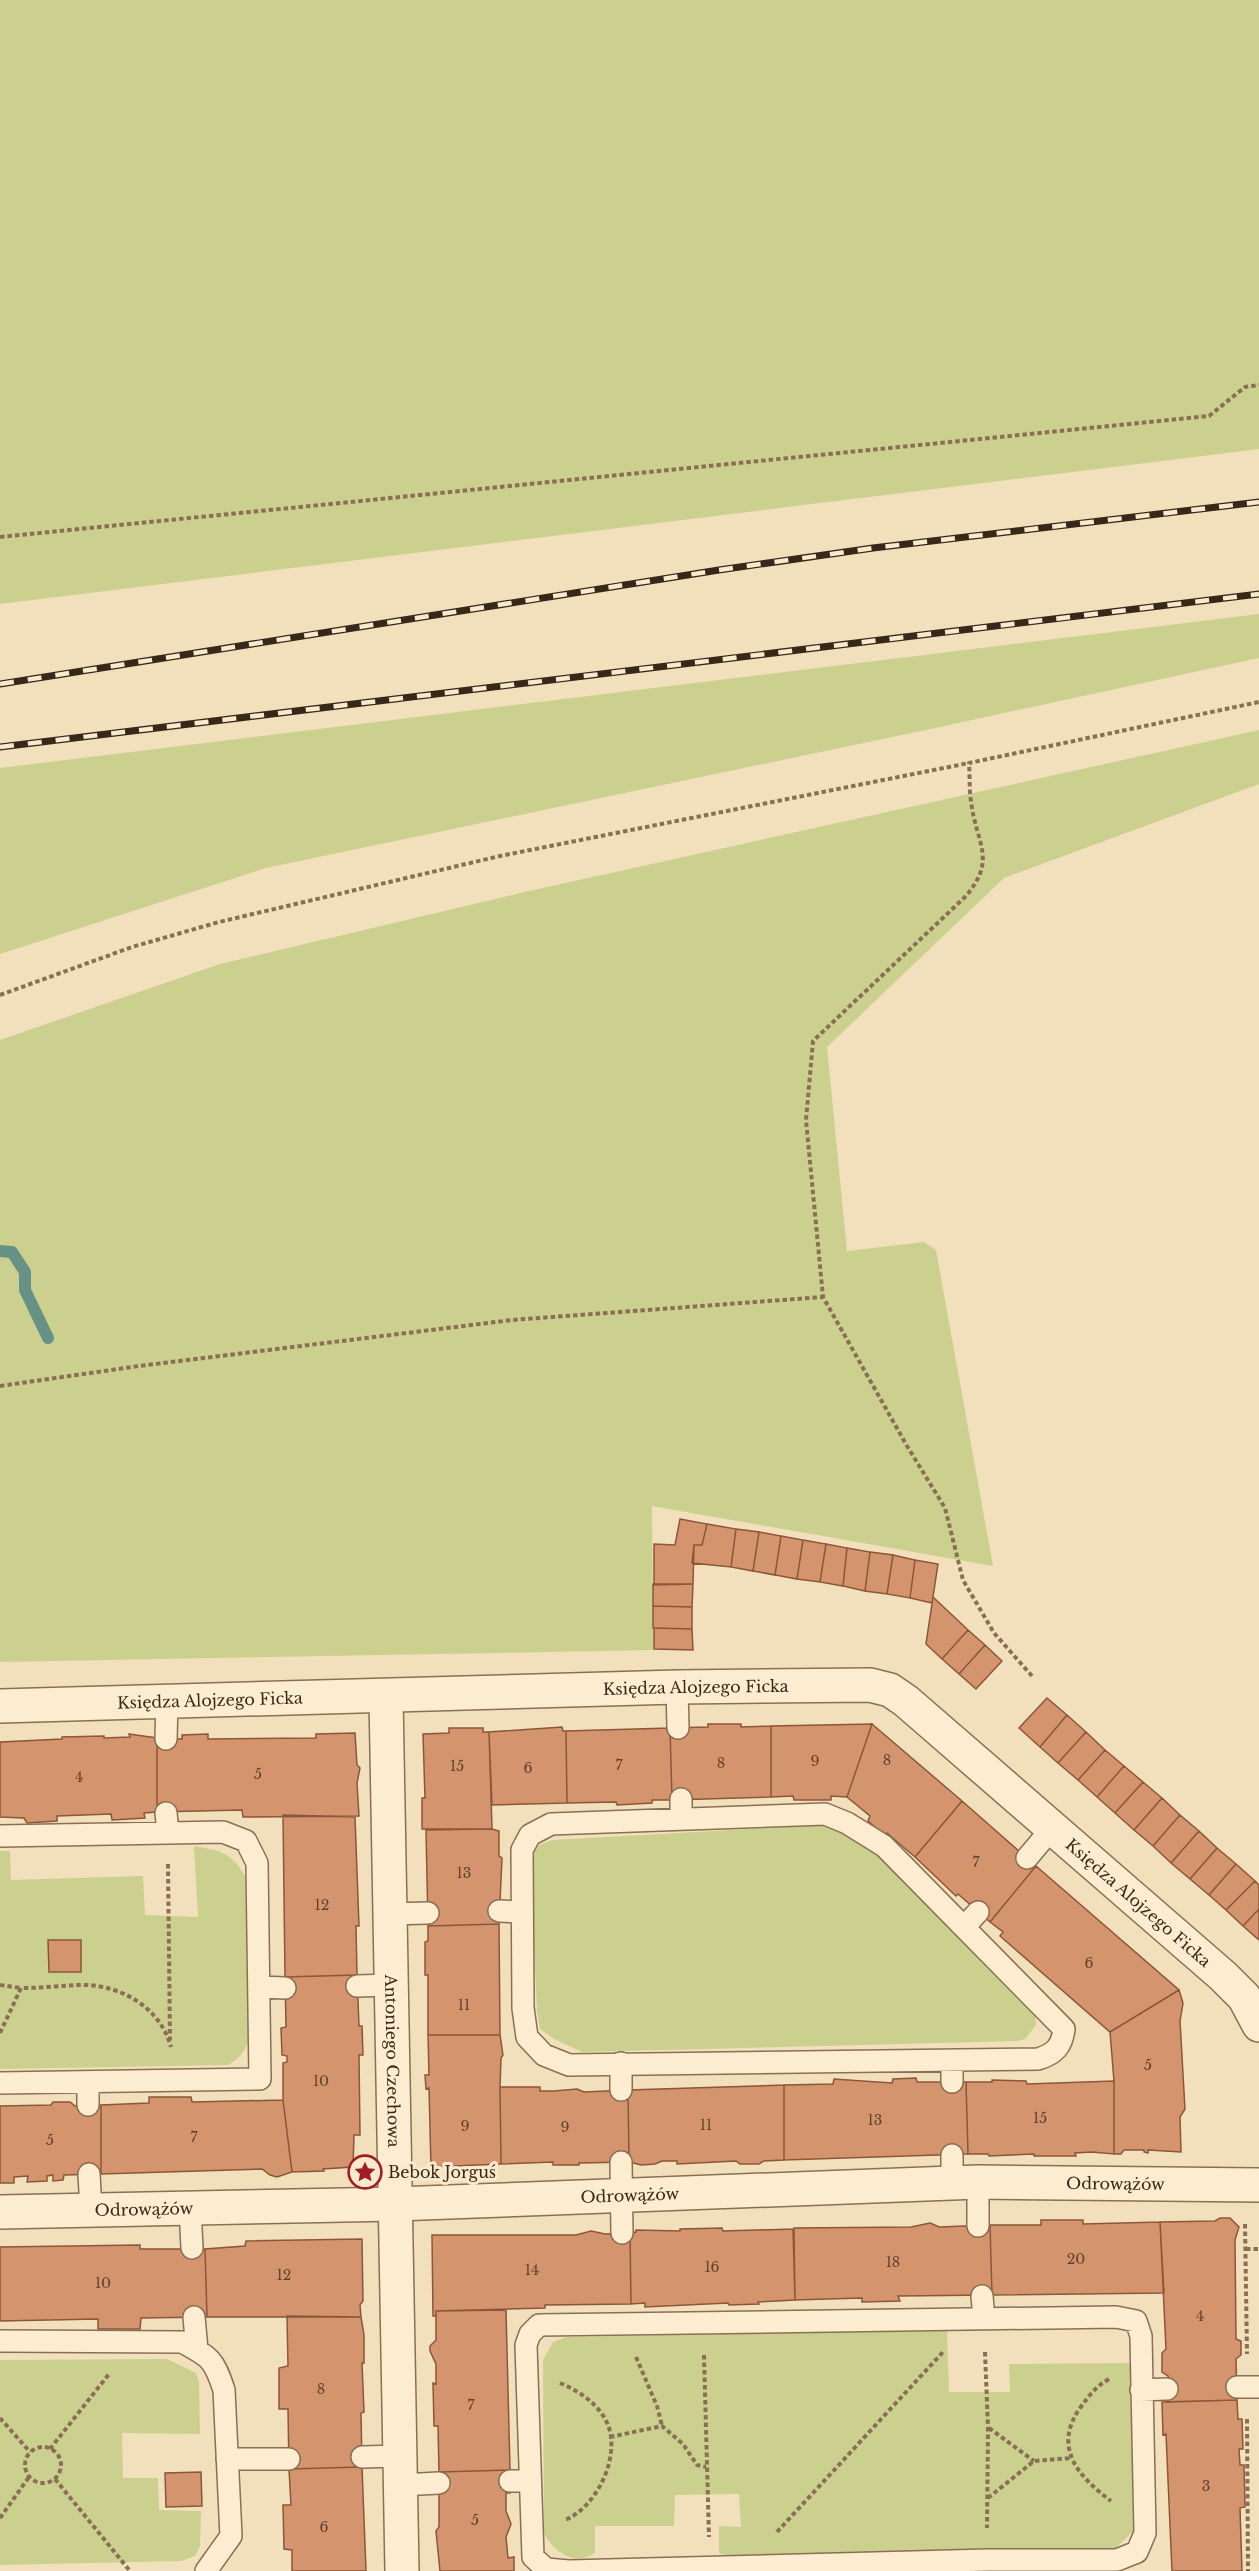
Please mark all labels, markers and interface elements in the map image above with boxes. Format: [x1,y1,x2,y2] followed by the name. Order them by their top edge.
[603,1676,789,1699] street label: Księdza Alojzego Ficka
[117,1688,303,1713] street label: Księdza Alojzego Ficka
[883,1751,891,1769] house number: 8
[810,1752,820,1770] house number: 9
[717,1754,725,1772] house number: 8
[615,1756,623,1774] house number: 7
[450,1757,464,1775] house number: 15
[523,1759,533,1777] house number: 6
[254,1765,262,1783] house number: 5
[75,1768,83,1786] house number: 4
[1062,1834,1215,1971] street label: Księdza Alojzego Ficka
[972,1853,980,1871] house number: 7
[457,1864,471,1882] house number: 13
[315,1896,329,1914] house number: 12
[1084,1954,1094,1972] house number: 6
[381,1973,404,2148] street label: Antoniego Czechowa
[458,1996,470,2014] house number: 11
[1144,2056,1152,2074] house number: 5
[313,2072,329,2090] house number: 10
[1033,2109,1047,2127] house number: 15
[868,2111,882,2129] house number: 13
[700,2116,712,2134] house number: 11
[460,2117,470,2135] house number: 9
[560,2118,570,2136] house number: 9
[190,2128,198,2146] house number: 7
[46,2131,54,2149] house number: 5
[347,2154,383,2190] place icon: Bebok Jorguś
[388,2162,496,2182] place label: Bebok Jorguś
[1066,2173,1165,2194] street label: Odrowążów
[580,2183,680,2207] street label: Odrowążów
[94,2198,194,2220] street label: Odrowążów
[1067,2250,1085,2268] house number: 20
[886,2253,900,2271] house number: 18
[704,2258,720,2276] house number: 16
[525,2261,539,2279] house number: 14
[277,2266,291,2284] house number: 12
[95,2274,111,2292] house number: 10
[1196,2307,1204,2325] house number: 4
[317,2380,325,2398] house number: 8
[467,2396,475,2414] house number: 7
[1202,2477,1210,2495] house number: 3
[471,2511,479,2529] house number: 5
[319,2518,329,2536] house number: 6

